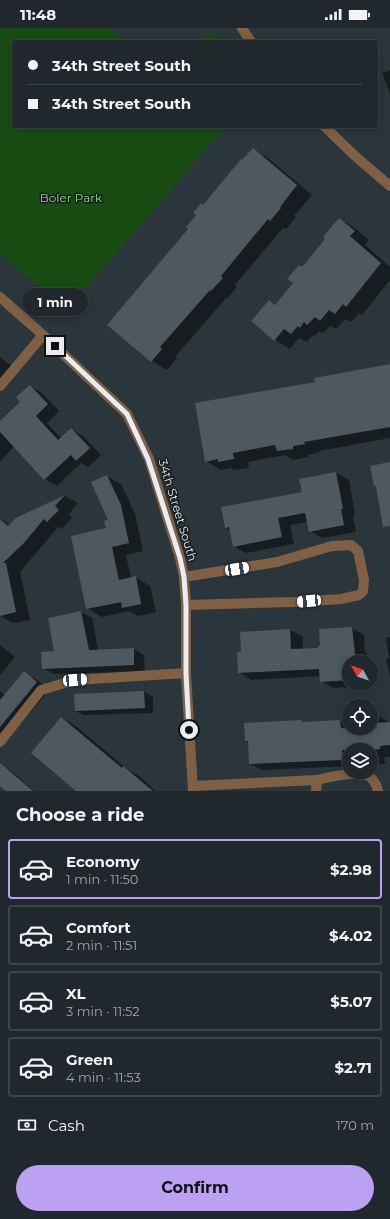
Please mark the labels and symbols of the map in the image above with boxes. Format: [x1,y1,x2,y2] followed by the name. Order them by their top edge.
[40,190,103,205] park label: Boler Park
[22,288,88,316] callout: 1 min
[46,337,64,355] route end
[155,457,201,563] street label: 34th Street South
[224,561,250,577] car
[297,594,321,608] car
[342,655,378,691] north arrow
[63,673,87,687] car
[180,721,198,739] route start

